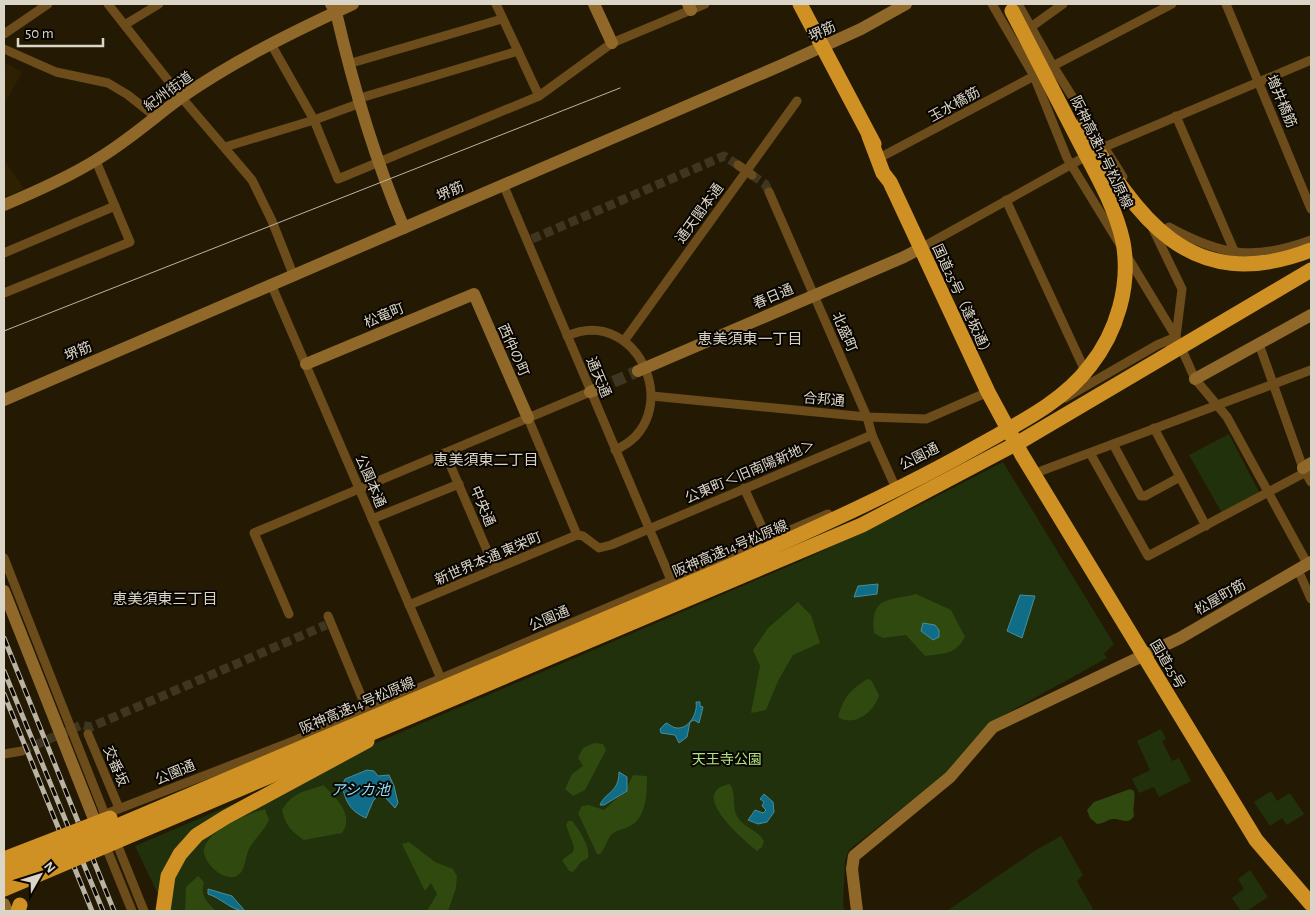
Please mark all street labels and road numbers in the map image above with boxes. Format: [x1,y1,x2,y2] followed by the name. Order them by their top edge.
[806,18,838,44] street label: 堺筋
[141,68,195,114] street label: 紀州街道
[1264,72,1300,130] street label: 増井橋筋
[926,83,982,125] street label: 玉水橋筋
[1068,93,1135,211] street label: 阪神高速14号松原線
[434,178,466,204] street label: 堺筋
[673,181,726,246] street label: 通天閣本通
[929,242,996,361] street label: 国道25号（逢坂通）
[751,281,795,312] street label: 春日通
[362,300,406,331] street label: 松竜町
[829,310,861,354] street label: 北盛町
[495,321,533,379] street label: 西仲の町
[62,338,94,364] street label: 堺筋
[583,355,614,399] street label: 通天通
[802,390,846,409] street label: 合邦通
[683,437,818,506] street label: 公東町＜旧南陽新地＞
[897,440,941,473] street label: 公園通
[353,452,388,510] street label: 公園本通
[467,484,498,528] street label: 中央通
[670,517,790,580] street label: 阪神高速14号松原線
[433,529,544,588] street label: 新世界本通 東栄町
[1192,576,1248,618] street label: 松屋町筋
[527,603,571,634] street label: 公園通
[1147,637,1188,691] street label: 国道25号
[297,674,417,737] street label: 阪神高速14号松原線
[100,744,131,788] street label: 交番坂
[153,758,197,787] street label: 公園通

